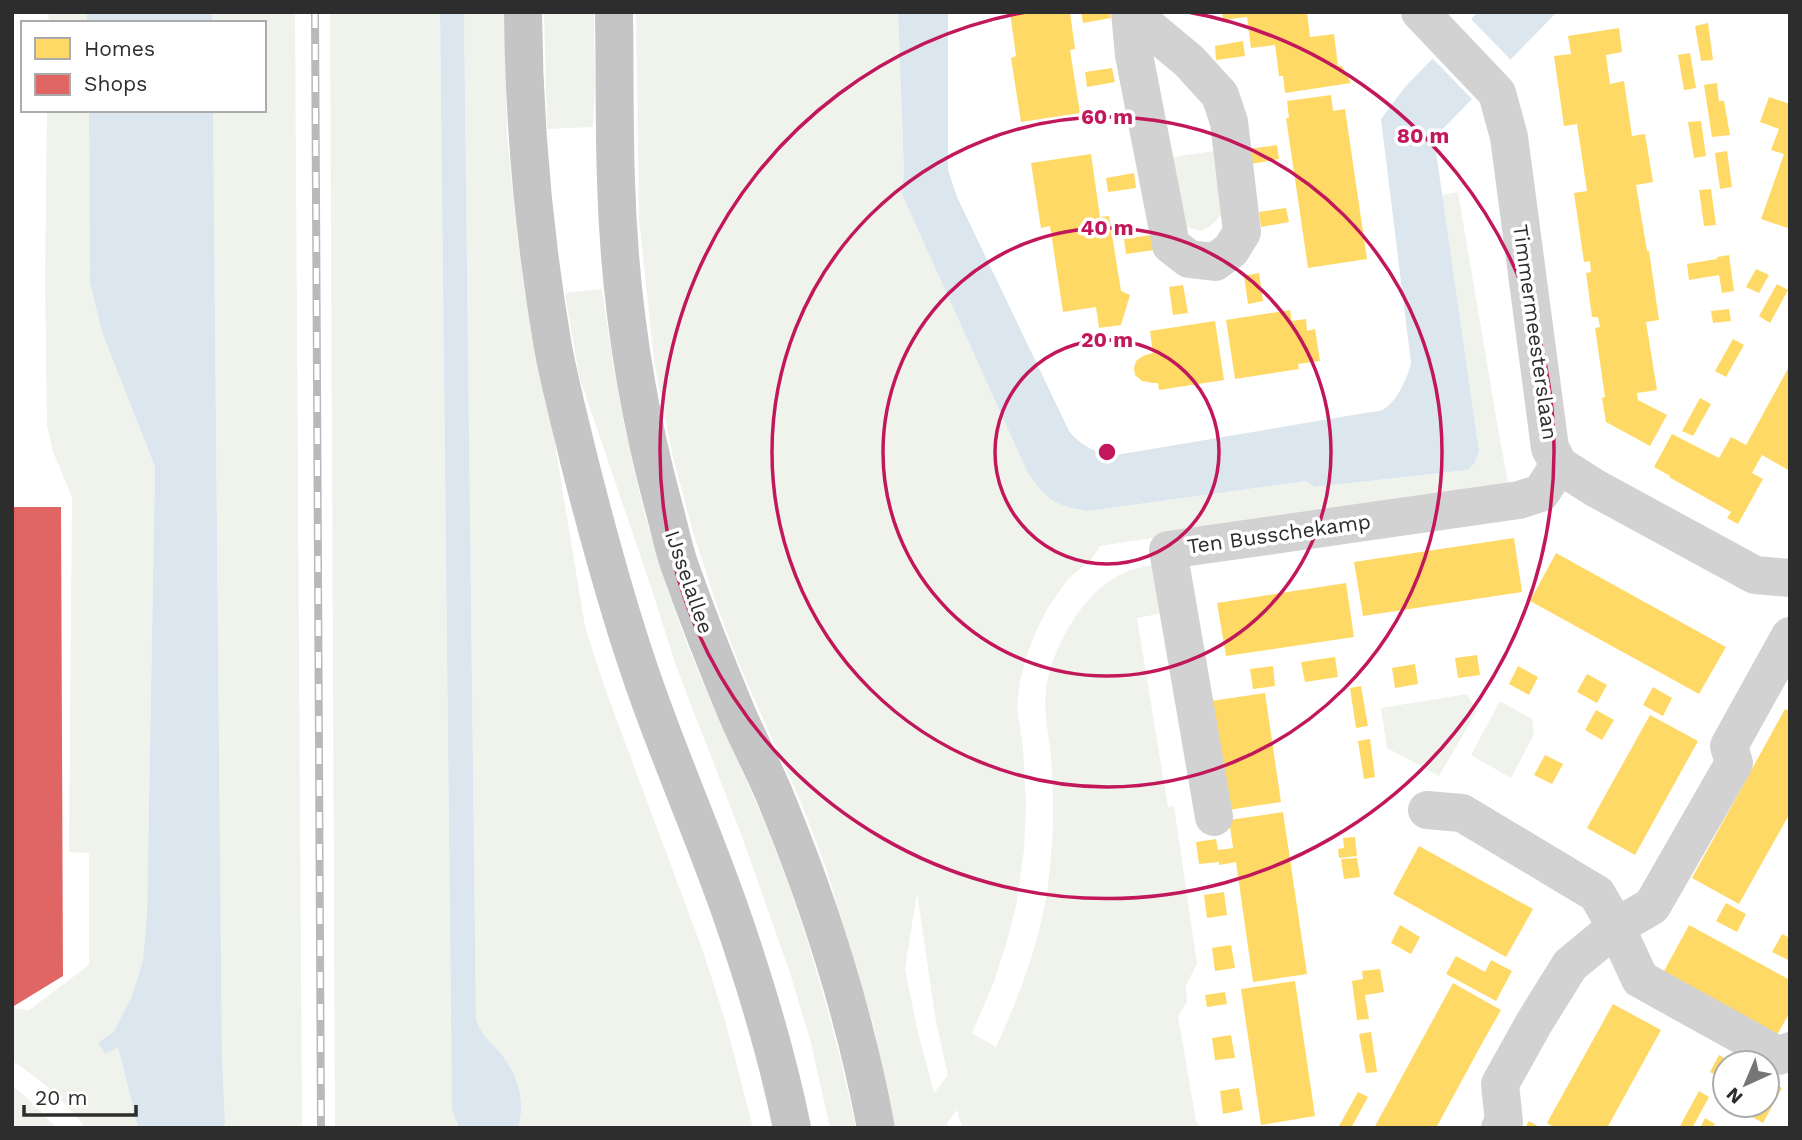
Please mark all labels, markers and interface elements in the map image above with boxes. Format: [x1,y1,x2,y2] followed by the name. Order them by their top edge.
[21,21,266,112] legend
[84,36,155,61] text: Homes
[84,71,147,96] text: Shops
[1081,104,1133,129] text: 60 m
[1397,123,1449,148] text: 80 m
[1081,215,1133,240] text: 40 m
[1508,223,1563,441] street label: Timmermeesterslaan
[1081,327,1133,352] text: 20 m
[1095,440,1119,464] centre of rings
[1186,508,1372,559] street label: Ten Busschekamp
[660,527,719,637] street label: IJsselallee
[1711,1049,1781,1119] north arrow
[24,1074,136,1118] scale bar
[1721,1083,1748,1109] text: N
[35,1085,87,1110] text: 20 m

